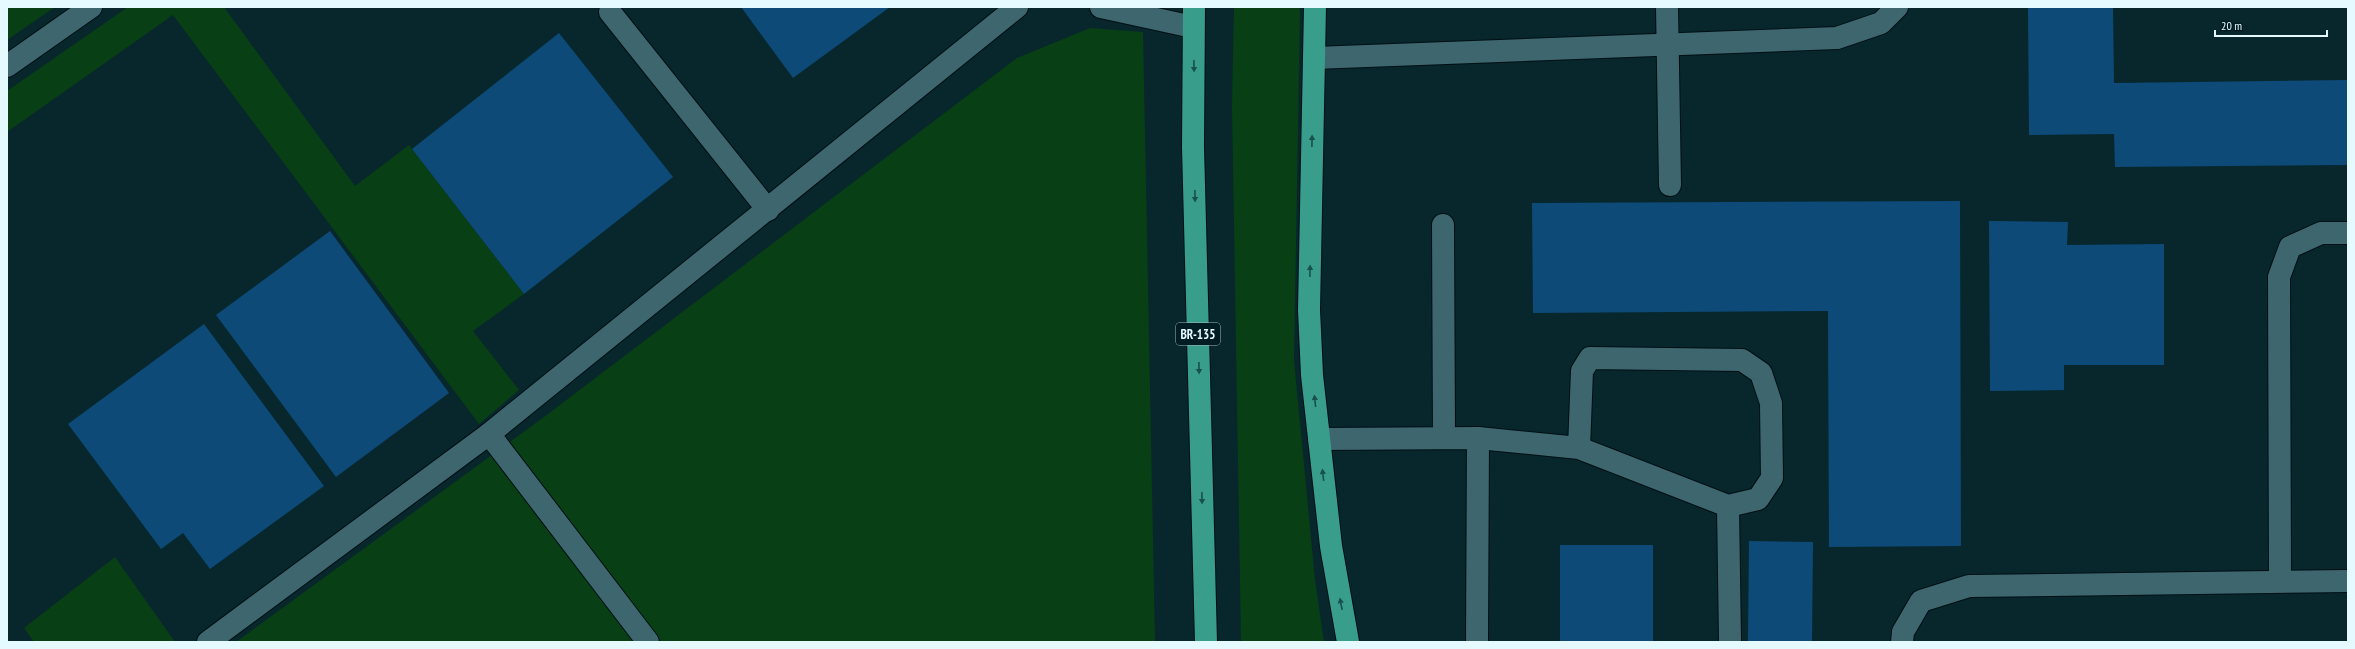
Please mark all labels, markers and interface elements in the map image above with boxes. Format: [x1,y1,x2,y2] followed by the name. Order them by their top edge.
[2215,12,2327,38] scale bar
[2221,18,2242,33] text: 20 m
[1191,60,1197,73] one-way arrow
[1309,135,1316,147] one-way arrow
[1191,190,1198,202] one-way arrow
[1307,264,1313,277] one-way arrow
[1176,323,1220,345] road number: BR-135
[1196,362,1202,375] one-way arrow
[1312,395,1318,407] one-way arrow
[1320,469,1326,481] one-way arrow
[1199,492,1205,505] one-way arrow
[1337,598,1343,610] one-way arrow

